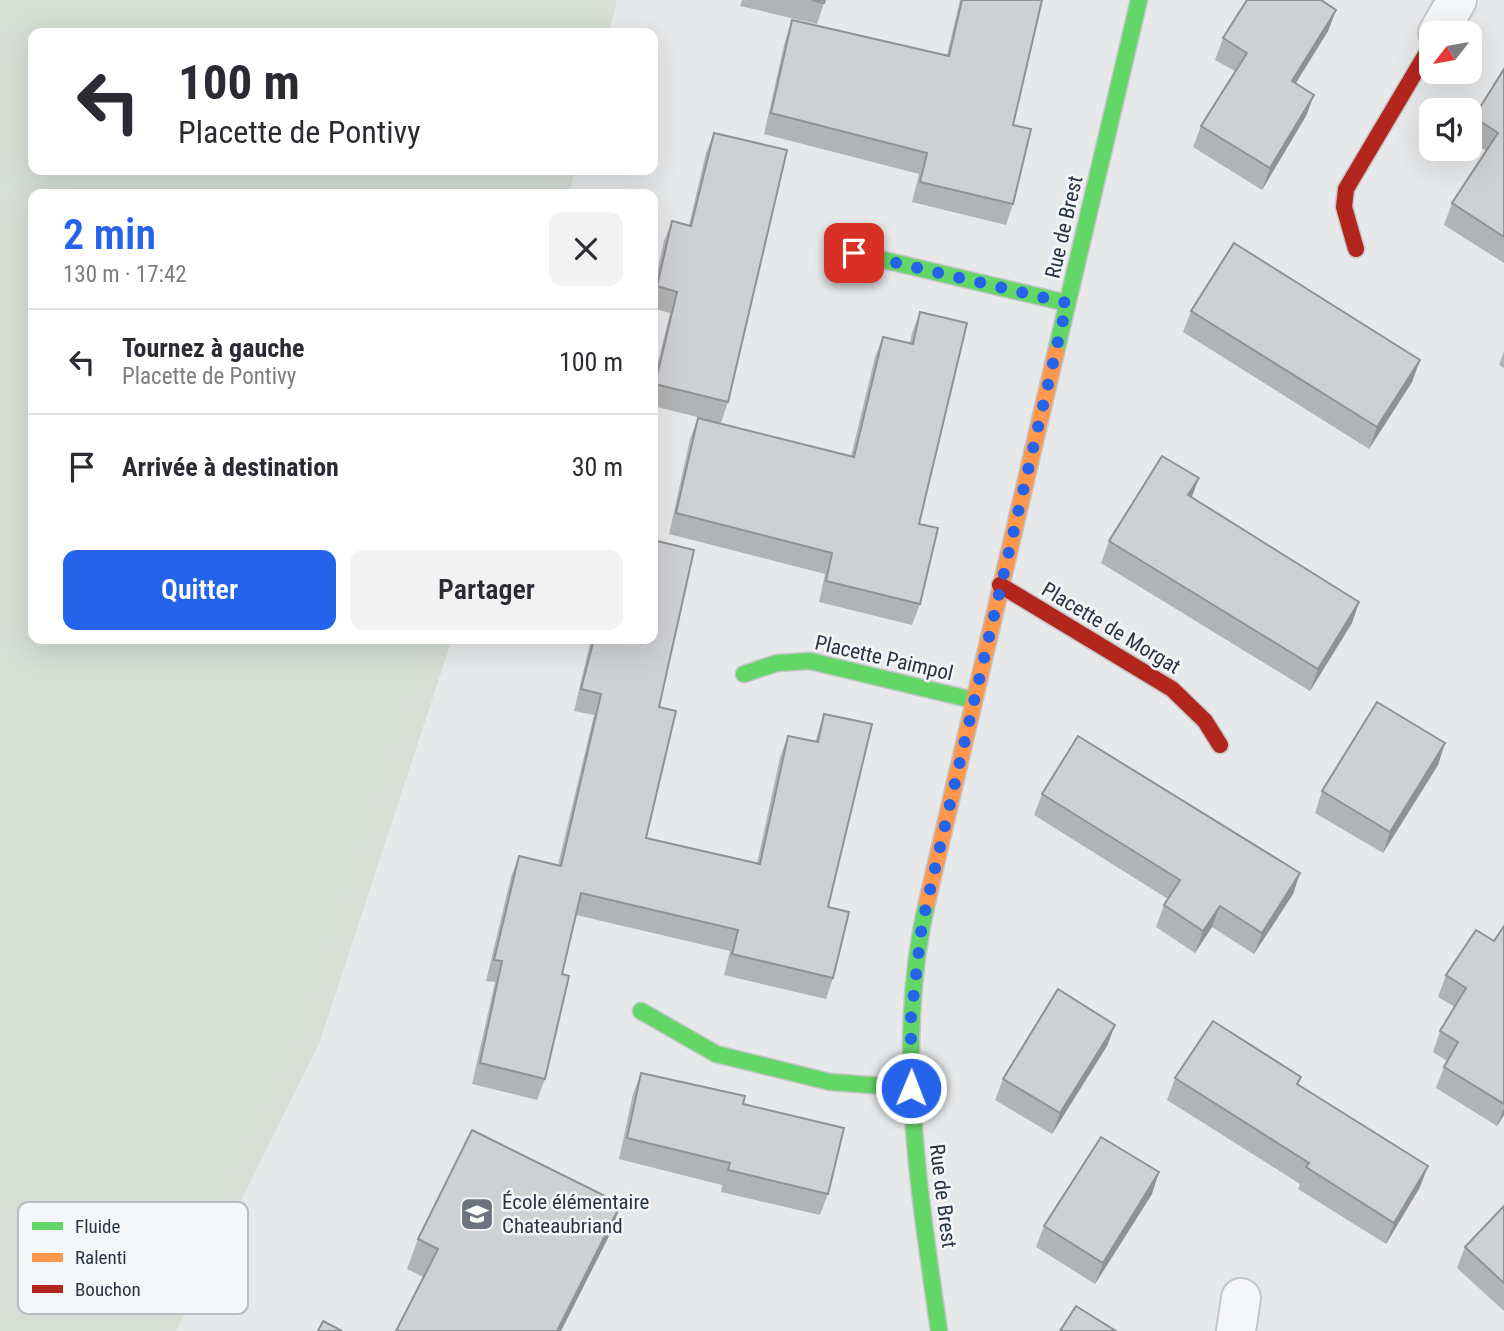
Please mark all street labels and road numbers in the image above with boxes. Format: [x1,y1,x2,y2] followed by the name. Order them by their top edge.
[1041,173,1087,281] street label: Rue de Brest
[1037,577,1185,679] street label: Placette de Morgat
[813,630,955,686] street label: Placette Paimpol
[925,1143,961,1249] street label: Rue de Brest

